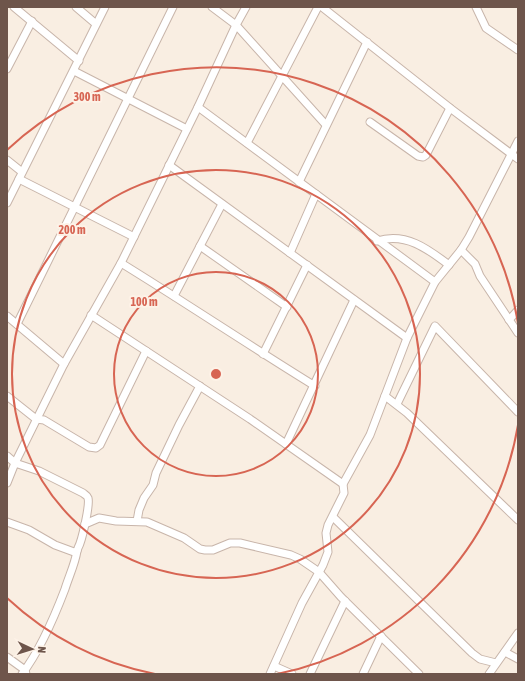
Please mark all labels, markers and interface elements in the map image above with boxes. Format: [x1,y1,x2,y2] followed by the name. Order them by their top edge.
[73,90,101,104] text: 300 m
[58,223,86,237] text: 200 m
[130,295,158,309] text: 100 m
[209,367,223,381] centre of rings
[12,629,52,669] north arrow
[36,646,48,653] text: N

